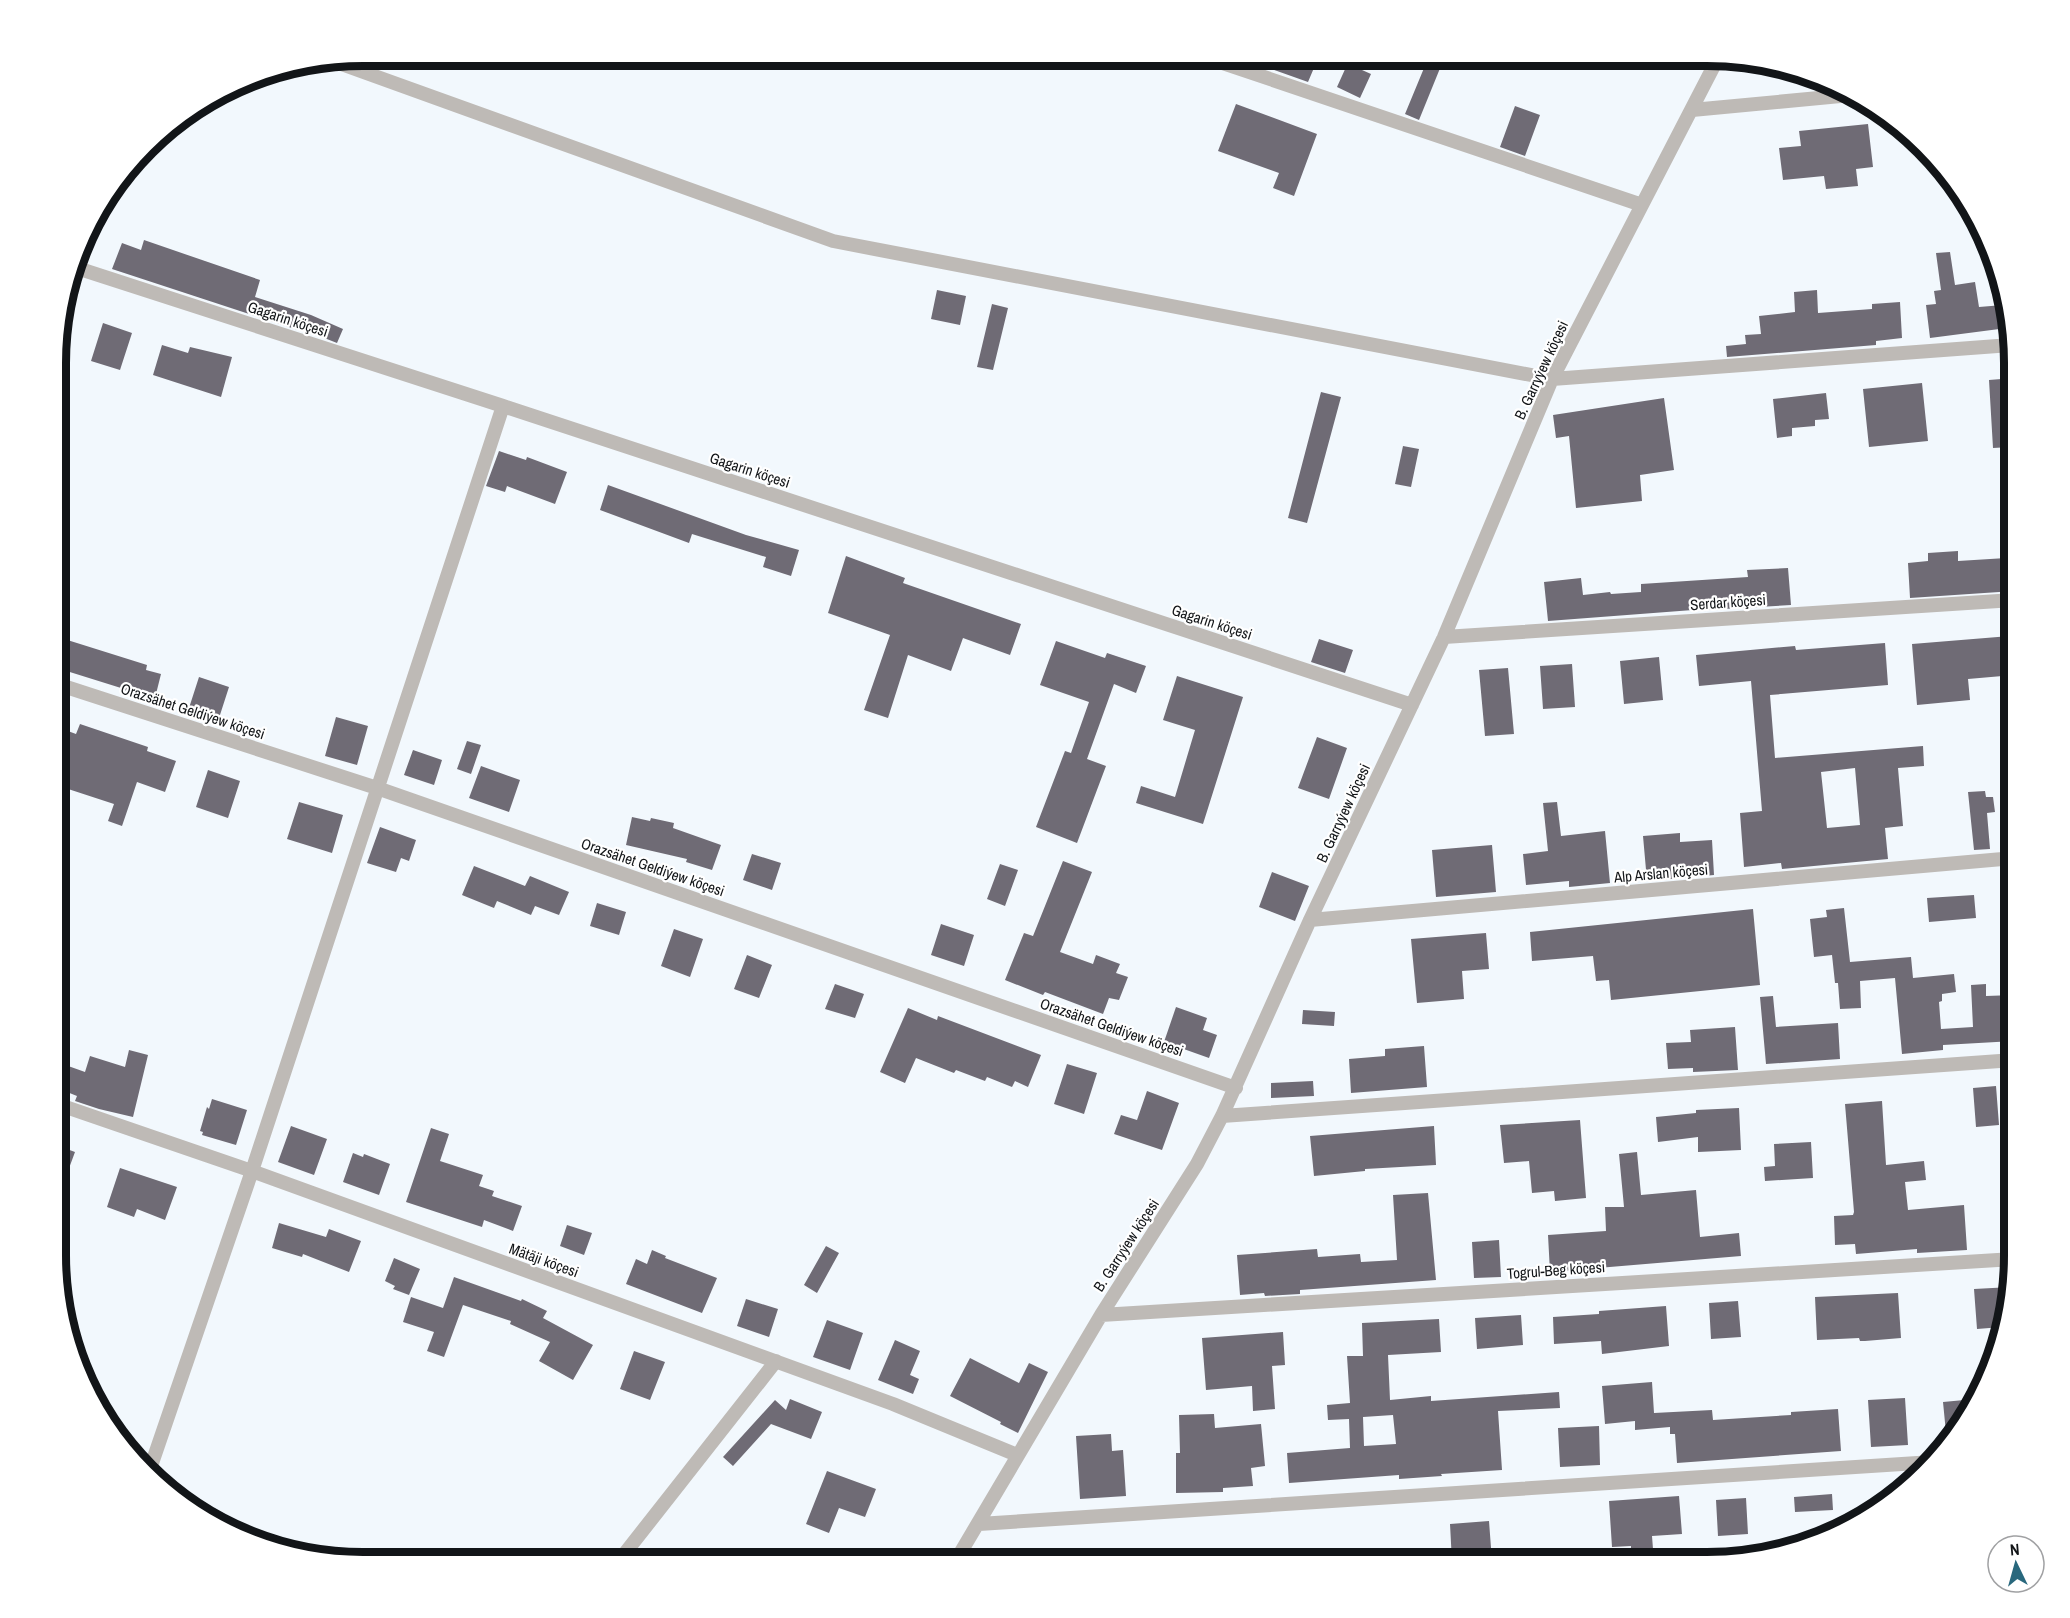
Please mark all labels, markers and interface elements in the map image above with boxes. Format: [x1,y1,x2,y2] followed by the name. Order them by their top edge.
[245,296,331,342] street label: Gagarin köçesi
[1509,317,1573,423] street label: B. Garryýew köçesi
[707,447,793,493] street label: Gagarin köçesi
[1689,589,1767,615] street label: Serdar köçesi
[1169,599,1255,645] street label: Gagarin köçesi
[118,678,268,744] street label: Orazsähet Geldiýew köçesi
[1311,760,1375,866] street label: B. Garryýew köçesi
[578,833,728,901] street label: Orazsähet Geldiýew köçesi
[1612,858,1709,888] street label: Alp Arslan köçesi
[1037,993,1187,1061] street label: Orazsähet Geldiýew köçesi
[1088,1195,1164,1295] street label: B. Garryýew köçesi
[506,1238,582,1282] street label: Mätäji köçesi
[1506,1256,1606,1284] street label: Togrul-Beg köçesi
[1986,1534,2046,1594] north arrow
[2009,1538,2020,1560] text: N

